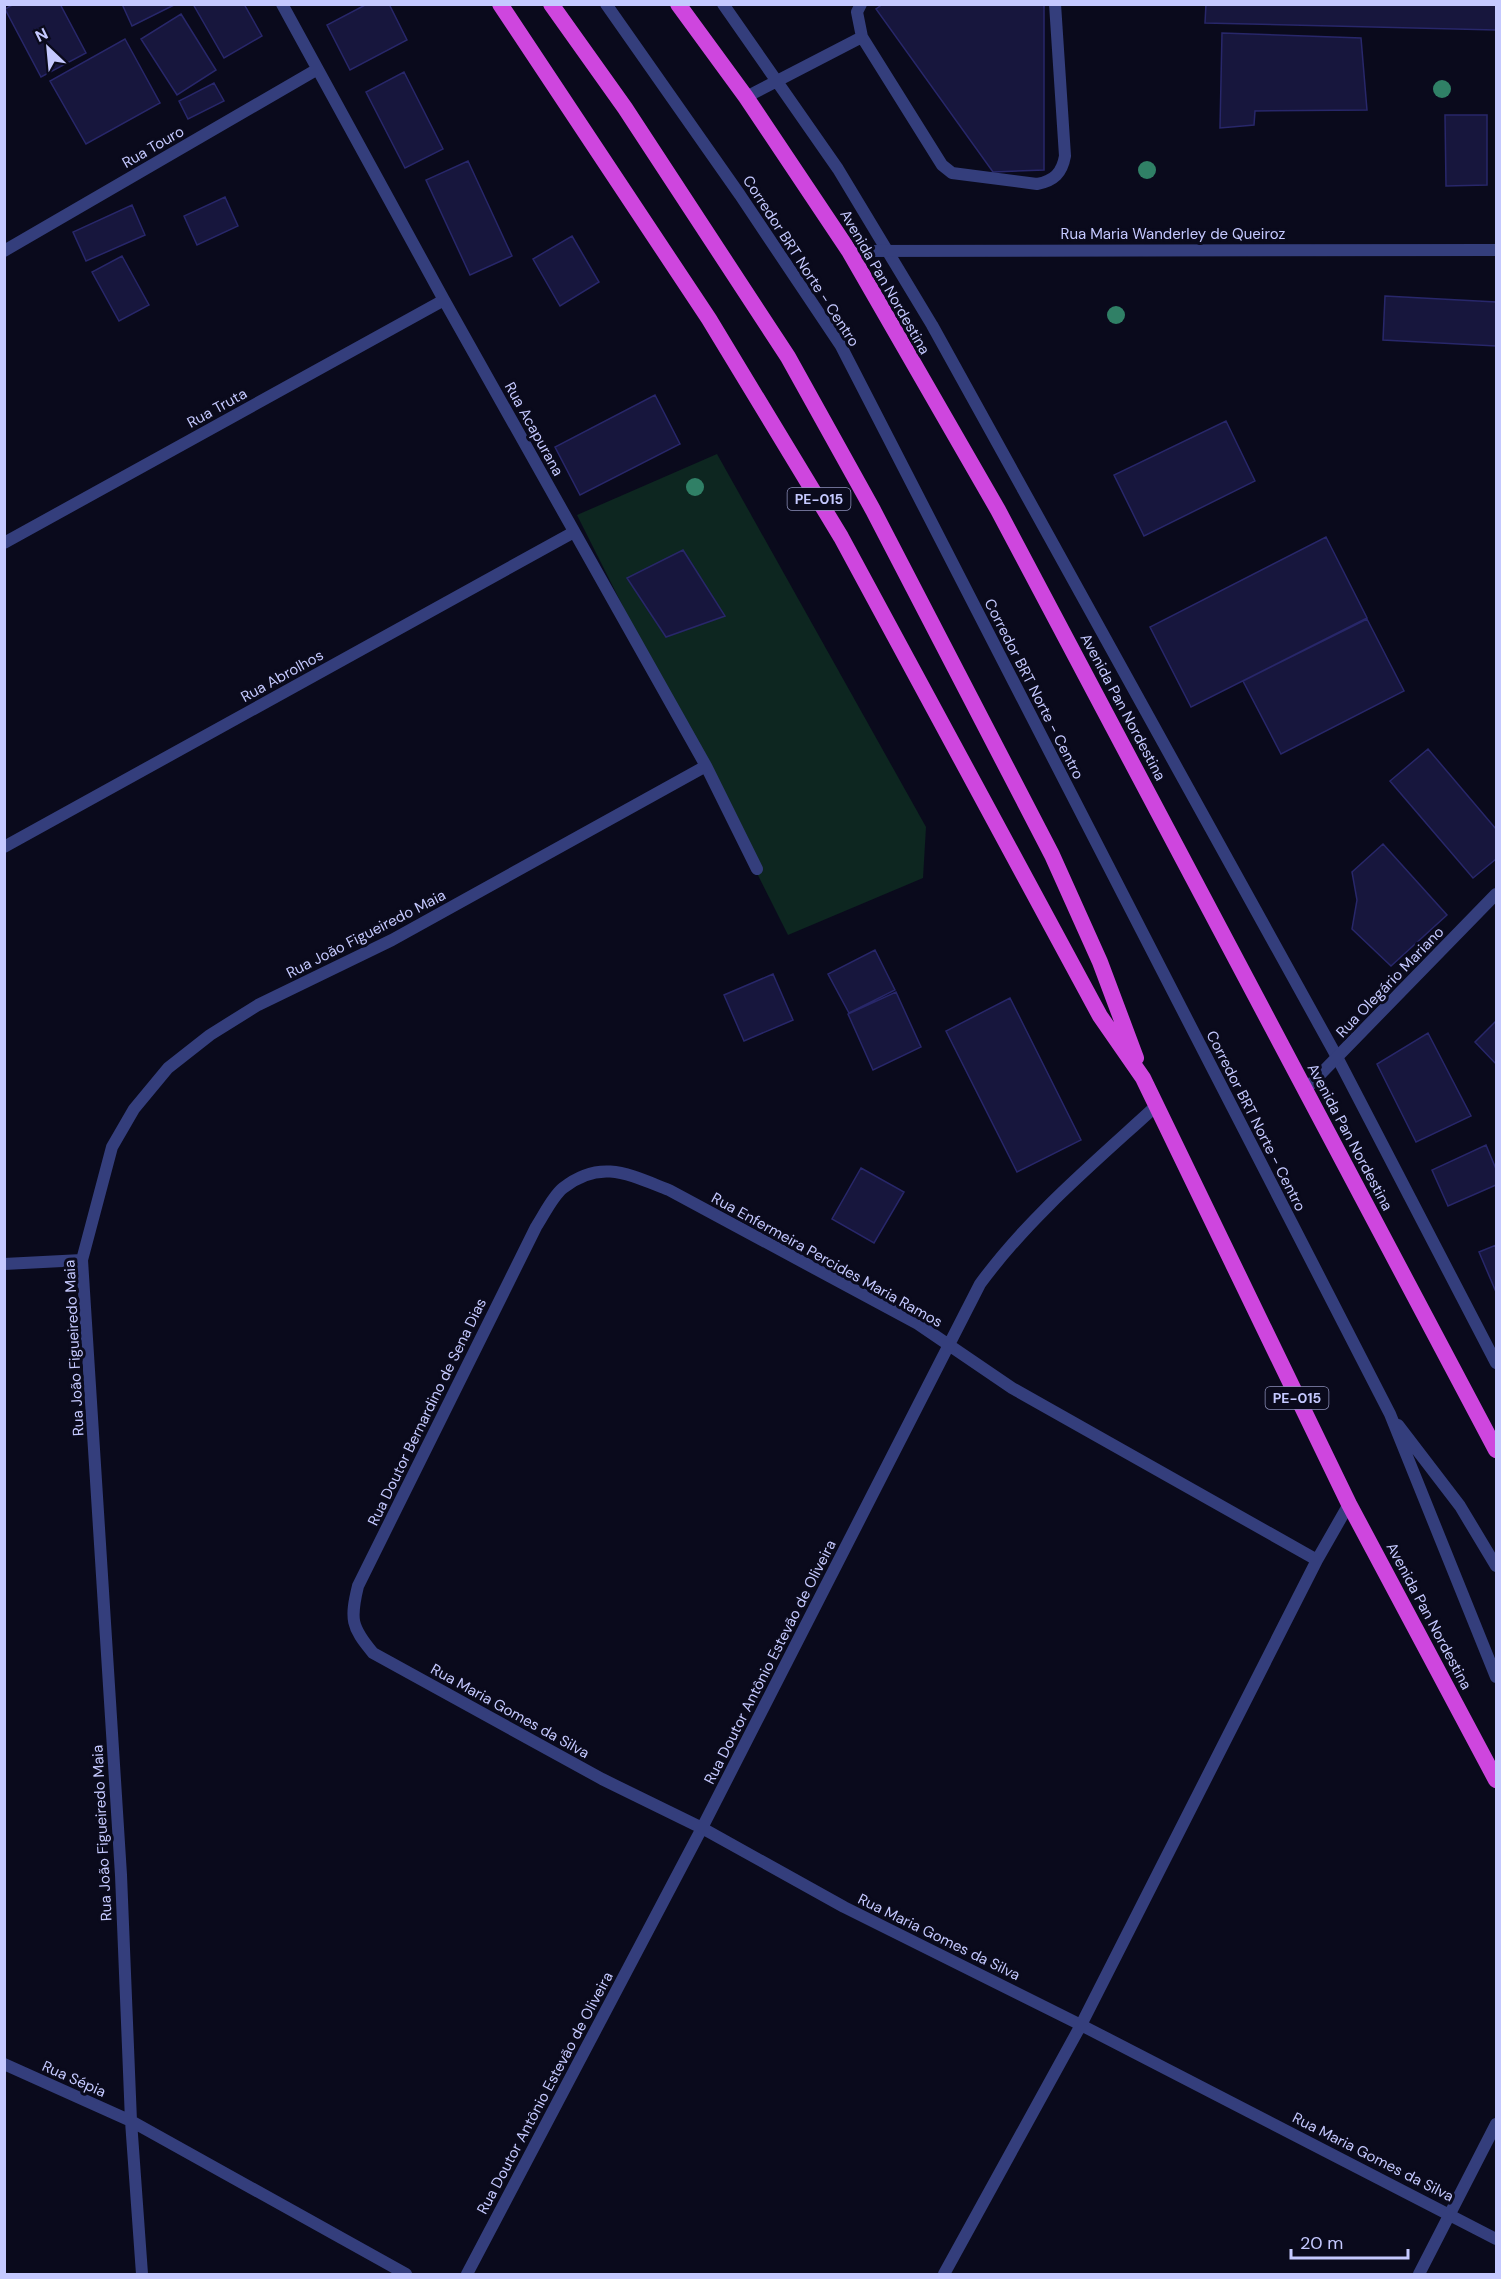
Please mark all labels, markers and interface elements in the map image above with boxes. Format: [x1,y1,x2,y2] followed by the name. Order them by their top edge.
[18,18,78,78] north arrow
[32,23,51,47] text: N
[118,121,188,173] street label: Rua Touro
[738,172,864,350] street label: Corredor BRT Norte - Centro
[835,206,935,358] street label: Avenida Pan Nordestina
[1061,224,1286,244] street label: Rua Maria Wanderley de Queiroz
[500,378,568,480] street label: Rua Acapurana
[184,383,250,433] street label: Rua Truta
[788,488,850,510] road number: PE-015
[980,595,1088,783] street label: Corredor BRT Norte - Centro
[1076,630,1170,784] street label: Avenida Pan Nordestina
[237,645,327,707] street label: Rua Abrolhos
[283,885,449,983] street label: Rua João Figueiredo Maia
[1332,922,1448,1042] street label: Rua Olegário Mariano
[1202,1027,1310,1215] street label: Corredor BRT Norte - Centro
[1303,1060,1397,1214] street label: Avenida Pan Nordestina
[708,1188,946,1332] street label: Rua Enfermeira Percides Maria Ramos
[59,1259,89,1437] street label: Rua João Figueiredo Maia
[363,1295,491,1529] street label: Rua Doutor Bernardino de Sena Dias
[1266,1387,1328,1409] road number: PE-015
[699,1536,841,1788] street label: Rua Doutor Antônio Estevão de Oliveira
[1382,1539,1476,1693] street label: Avenida Pan Nordestina
[427,1659,593,1763] street label: Rua Maria Gomes da Silva
[87,1744,117,1922] street label: Rua João Figueiredo Maia
[854,1889,1024,1985] street label: Rua Maria Gomes da Silva
[472,1968,618,2218] street label: Rua Doutor Antônio Estevão de Oliveira
[39,2056,109,2102] street label: Rua Sépia
[1289,2108,1457,2206] street label: Rua Maria Gomes da Silva
[1291,2222,1408,2260] scale bar
[1300,2231,1343,2255] text: 20 m

